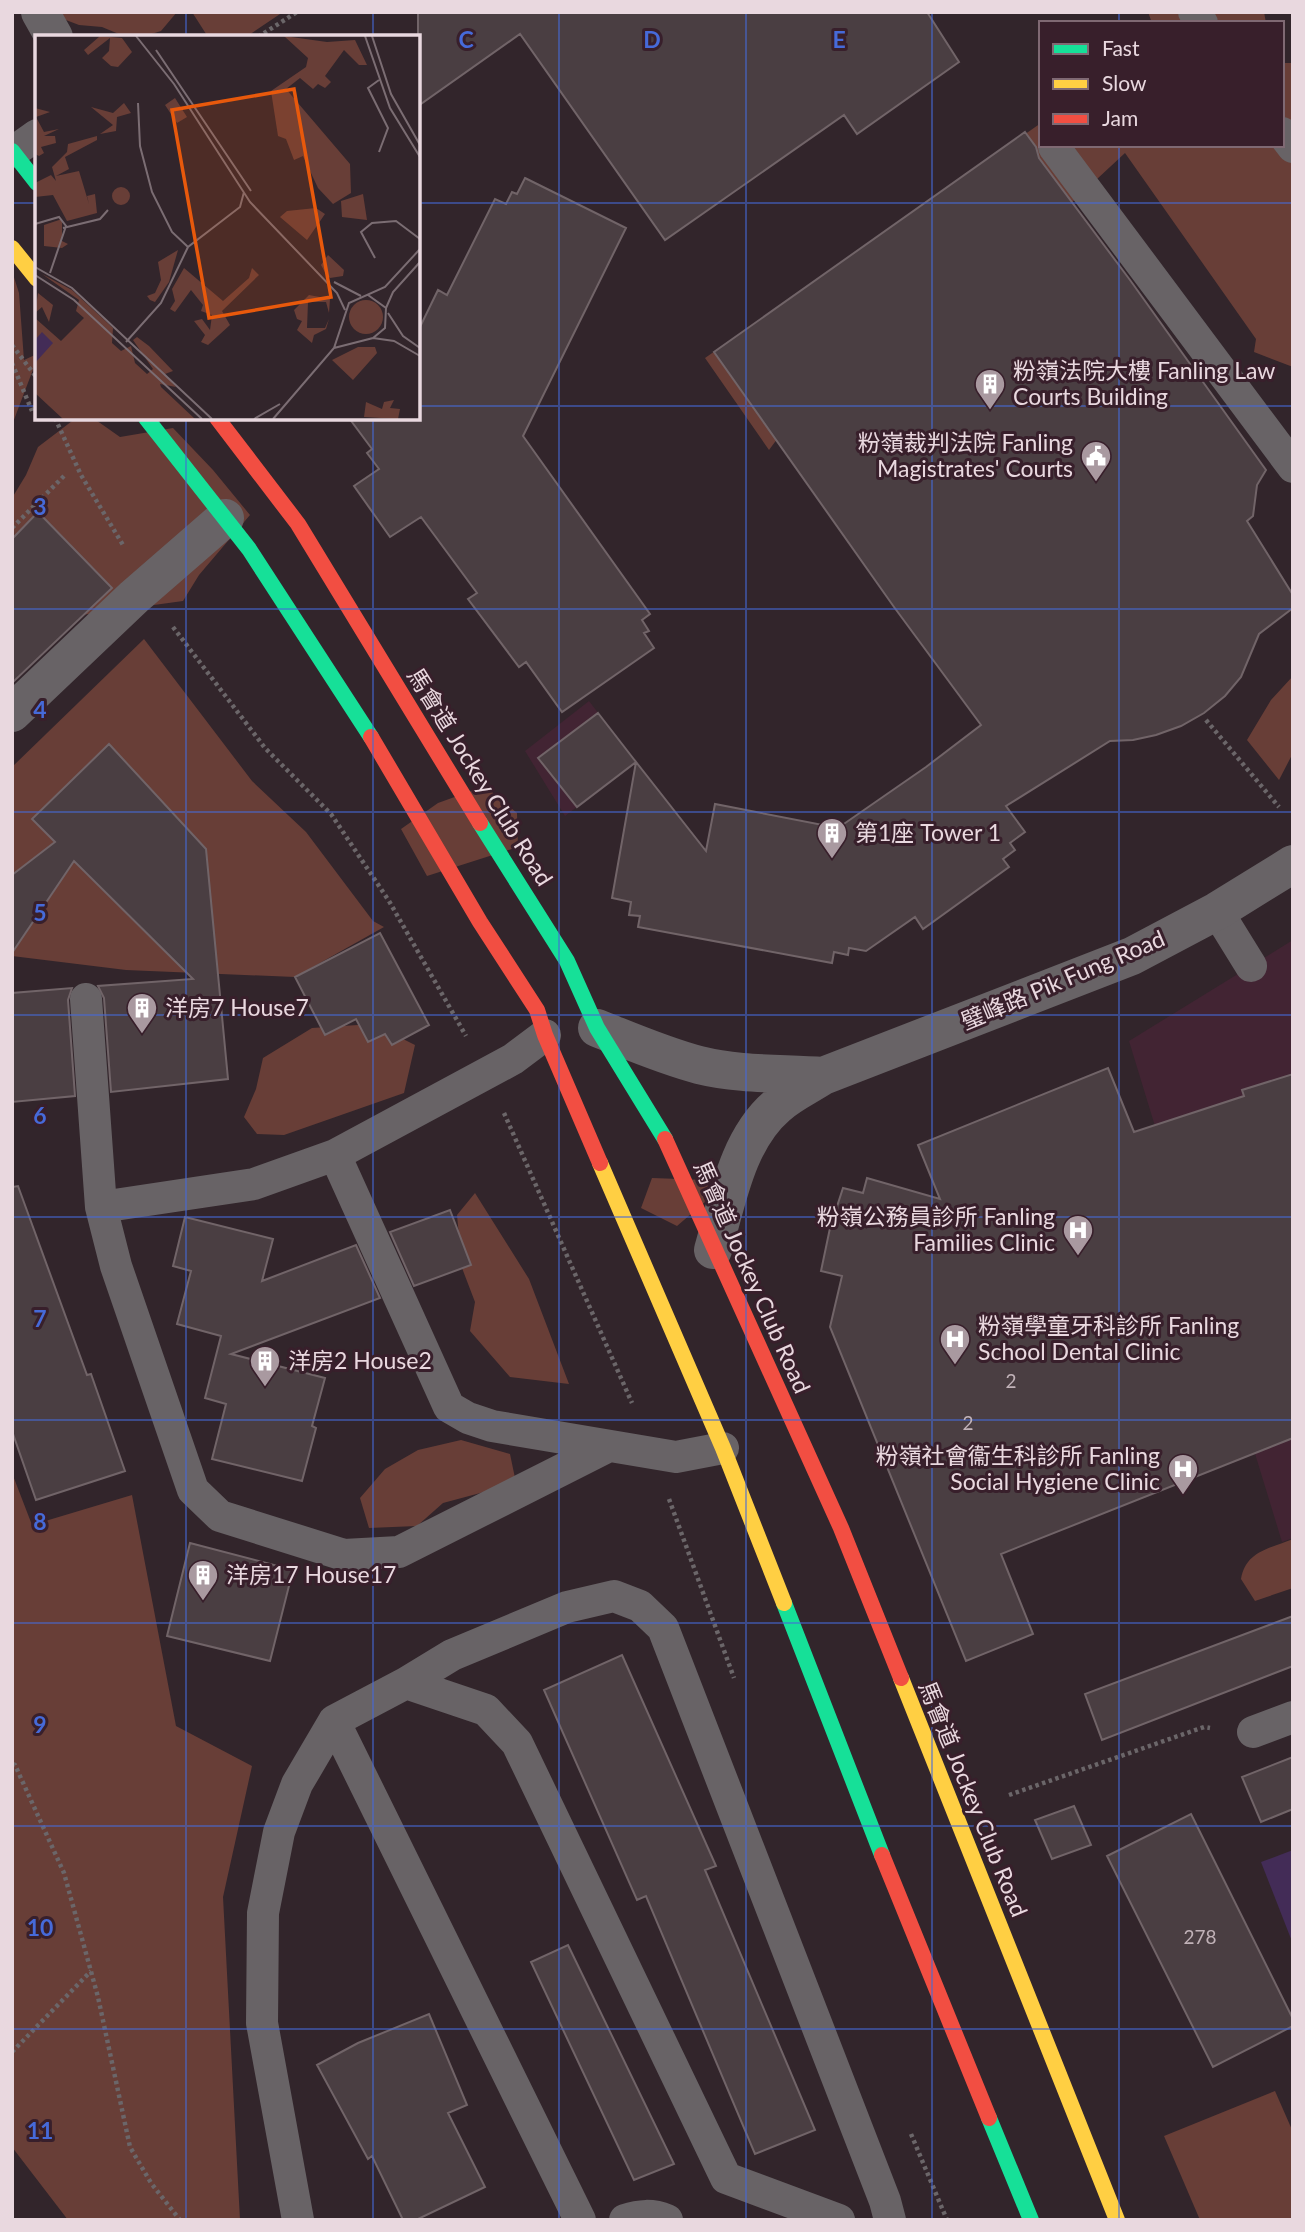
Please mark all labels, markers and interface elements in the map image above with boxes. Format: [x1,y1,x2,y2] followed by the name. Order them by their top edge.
[1039,21,1284,147] legend
[458,25,474,53] text: C
[643,25,661,53] text: D
[832,25,846,53] text: E
[35,35,420,420] inset map
[1102,35,1140,60] text: Fast
[1102,70,1147,95] text: Slow
[1102,105,1138,130] text: Jam
[1013,356,1275,410] place label: 粉嶺法院大樓 Fanling Law Courts Building
[973,367,1007,411] building icon: 粉嶺法院大樓 Fanling Law Courts Building
[858,428,1073,482] place label: 粉嶺裁判法院 Fanling Magistrates' Courts
[1079,439,1113,483] public building icon: 粉嶺裁判法院 Fanling Magistrates' Courts
[33,492,47,520] text: 3
[402,662,559,891] street label: 馬會道 Jockey Club Road
[33,695,47,723] text: 4
[815,816,849,860] building icon: 第1座 Tower 1
[855,818,1001,846] place label: 第1座 Tower 1
[33,898,47,926] text: 5
[957,924,1169,1035] street label: 璧峰路 Pik Fung Road
[125,991,159,1035] building icon: 洋房7 House7
[165,993,309,1021] place label: 洋房7 House7
[33,1101,47,1129] text: 6
[689,1156,817,1397] street label: 馬會道 Jockey Club Road
[817,1202,1055,1256] place label: 粉嶺公務員診所 Fanling Families Clinic
[1061,1213,1095,1257] hospital icon: 粉嶺公務員診所 Fanling Families Clinic
[33,1304,47,1332] text: 7
[978,1311,1239,1365] place label: 粉嶺學童牙科診所 Fanling School Dental Clinic
[938,1322,972,1366] hospital icon: 粉嶺學童牙科診所 Fanling School Dental Clinic
[248,1344,282,1388] building icon: 洋房2 House2
[288,1346,432,1374] place label: 洋房2 House2
[1005,1369,1017,1392] house number: 2
[962,1411,974,1434] house number: 2
[876,1441,1160,1495] place label: 粉嶺社會衞生科診所 Fanling Social Hygiene Clinic
[1166,1452,1200,1496] hospital icon: 粉嶺社會衞生科診所 Fanling Social Hygiene Clinic
[33,1507,47,1535] text: 8
[186,1558,220,1602] building icon: 洋房17 House17
[226,1560,396,1588] place label: 洋房17 House17
[914,1677,1034,1921] street label: 馬會道 Jockey Club Road
[33,1710,47,1738] text: 9
[27,1913,53,1941] text: 10
[1183,1925,1217,1948] house number: 278
[27,2116,53,2144] text: 11

